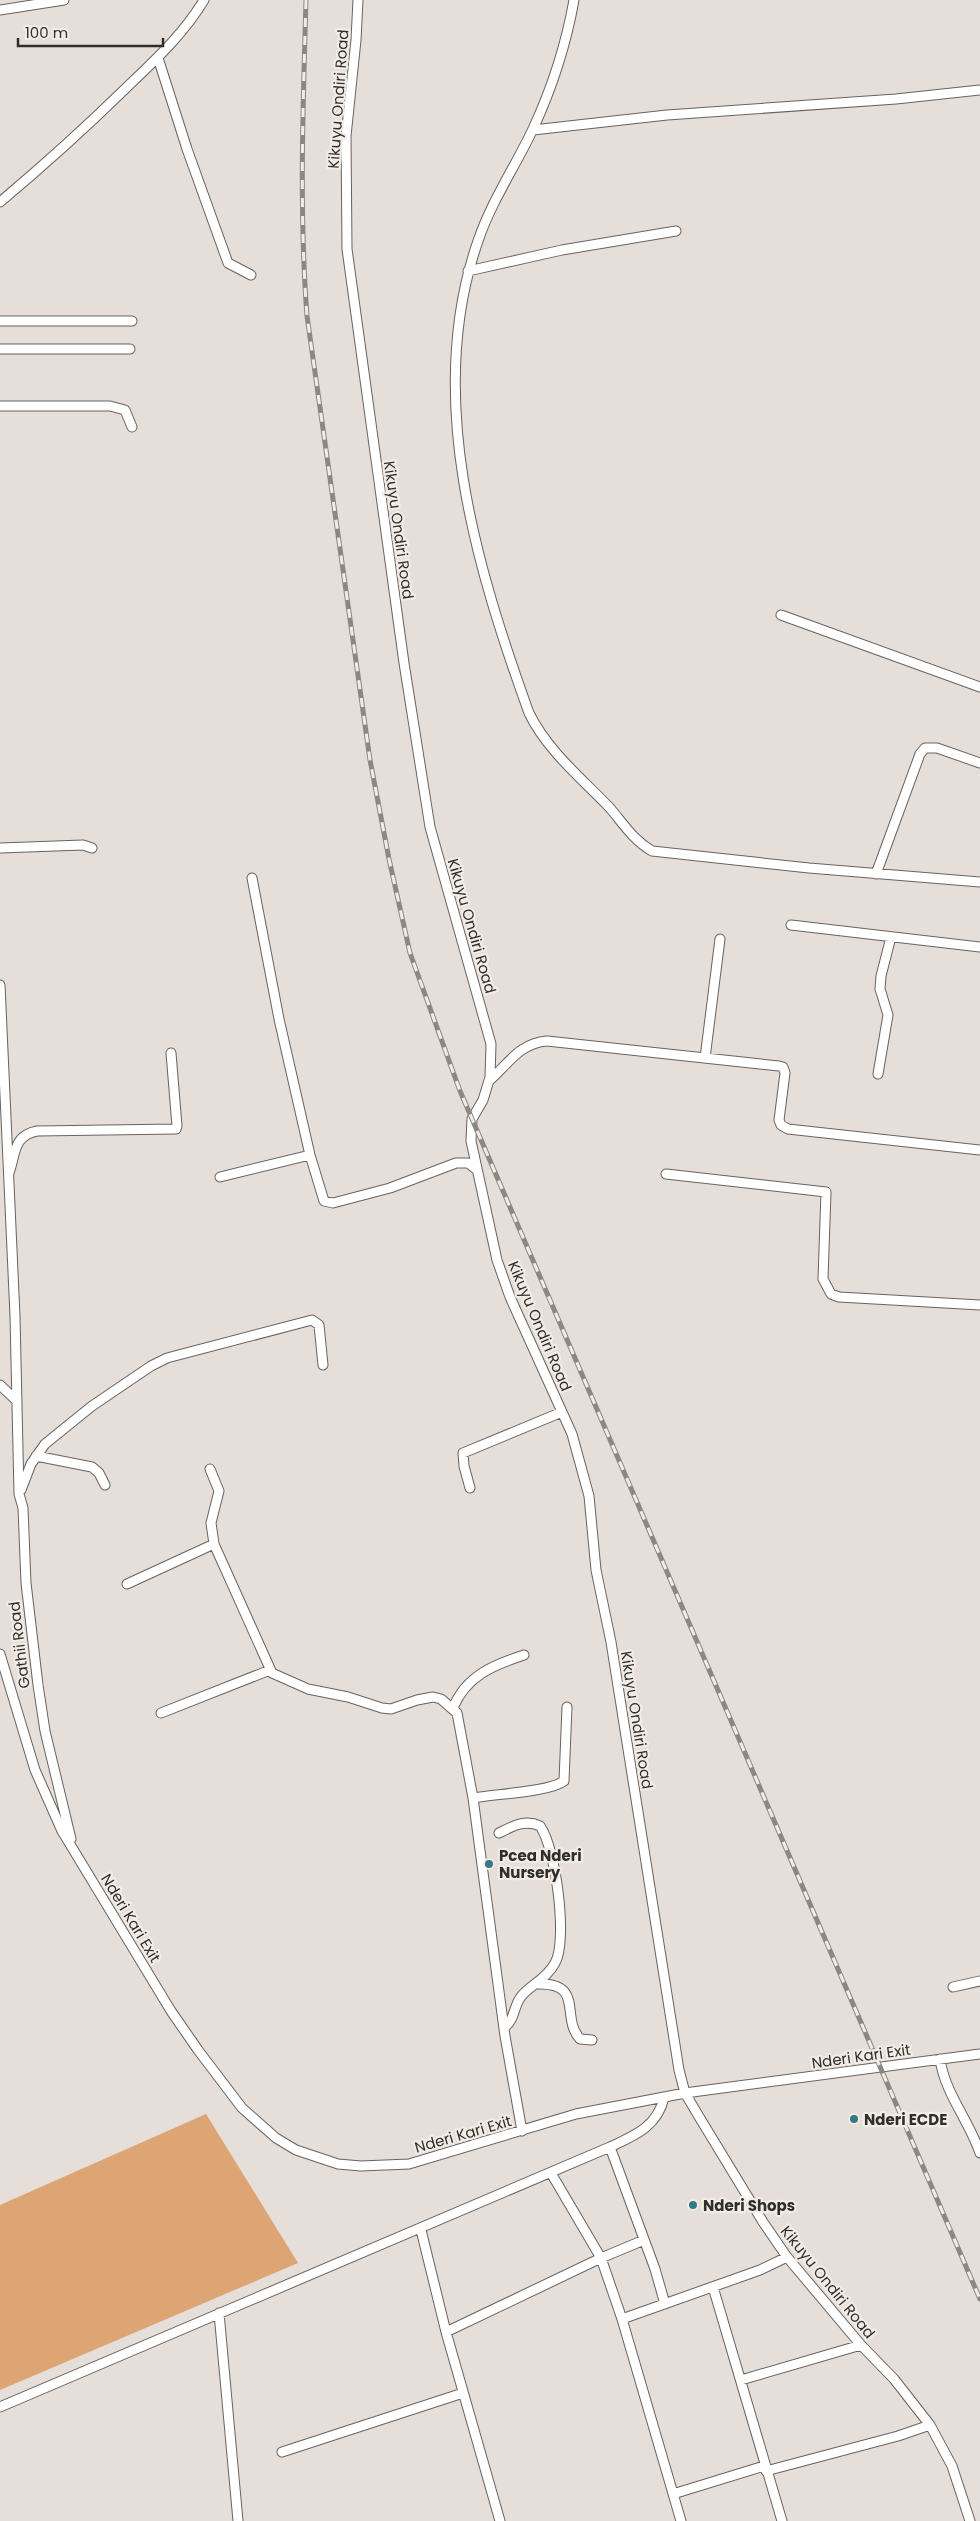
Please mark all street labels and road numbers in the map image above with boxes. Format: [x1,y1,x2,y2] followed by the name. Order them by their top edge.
[323,29,353,169] street label: Kikuyu Ondiri Road
[379,459,419,601] street label: Kikuyu Ondiri Road
[443,856,501,996] street label: Kikuyu Ondiri Road
[503,1258,577,1394] street label: Kikuyu Ondiri Road
[3,1600,35,1690] street label: Gathii Road
[616,1649,658,1791] street label: Kikuyu Ondiri Road
[96,1870,166,1966] street label: Nderi Kari Exit
[810,2039,912,2073] street label: Nderi Kari Exit
[412,2110,514,2158] street label: Nderi Kari Exit
[776,2221,880,2343] street label: Kikuyu Ondiri Road

